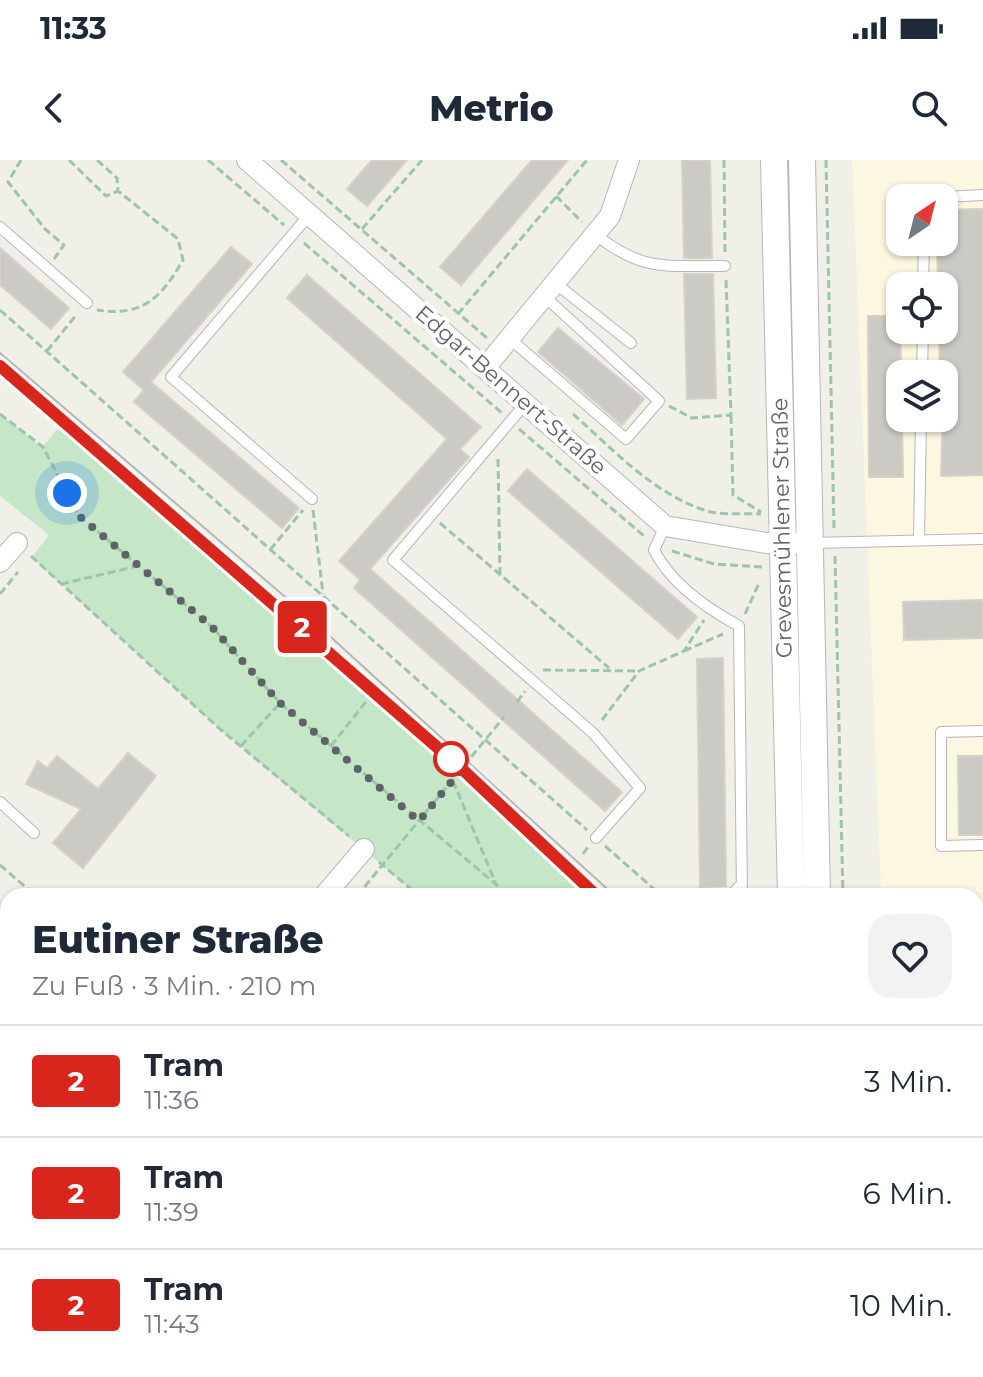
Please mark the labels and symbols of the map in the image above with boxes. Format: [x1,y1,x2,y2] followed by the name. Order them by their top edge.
[886,184,958,256] north arrow
[410,300,612,480] street label: Edgar-Bennert-Straße
[766,398,798,658] street label: Grevesmühlener Straße
[47,473,87,513] your location
[276,601,328,653] line badge: 2
[434,742,468,776] unlabelled marker

